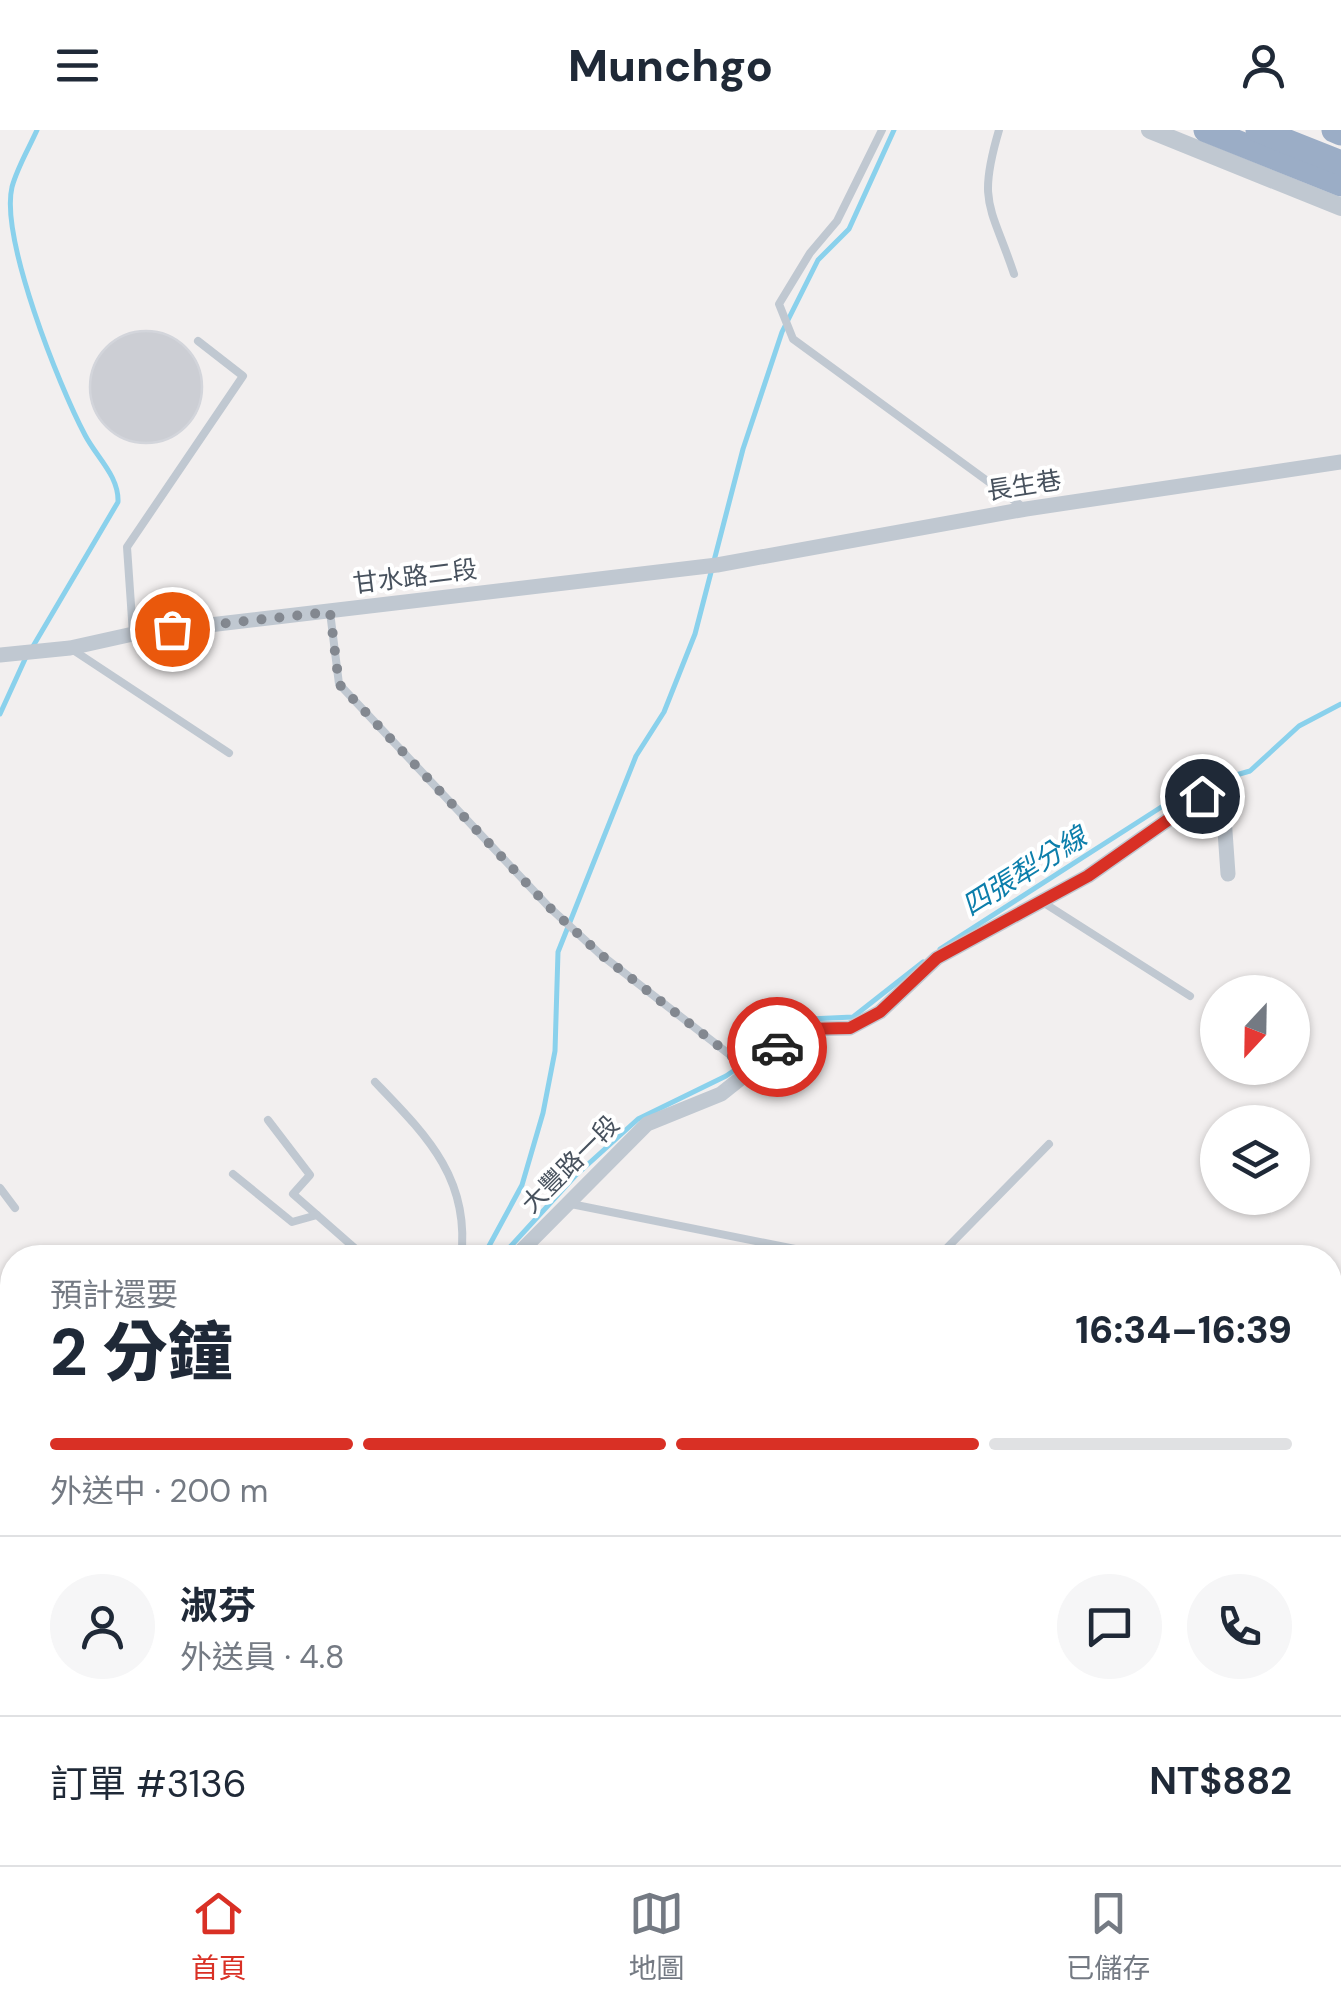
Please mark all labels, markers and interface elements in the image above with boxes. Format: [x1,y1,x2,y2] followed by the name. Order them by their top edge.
[568,36,773,95] text: Munchgo
[50,38,105,93] icon: menu
[1236,38,1291,93] icon: person
[984,463,1064,508] street label: 長生巷
[351,553,479,600] street label: 甘水路二段
[130,587,215,672] pin
[145,602,200,657] icon: bag
[1160,754,1245,839] pin
[1175,769,1230,824] icon: home
[955,817,1096,924] water label: 四張犁分線
[1200,975,1310,1085] north arrow
[1200,975,1310,1215] map controls
[727,997,827,1097] courier
[750,1020,805,1075] icon: car
[1200,1105,1310,1215] button: layers
[514,1108,626,1220] street label: 大豐路一段
[50,1274,178,1316] text: 預計還要
[1075,1305,1292,1355] text: 16:34–16:39
[50,1311,233,1395] text: 2 分鐘
[50,1470,268,1512] text: 外送中 · 200 m
[50,1574,155,1679] button: person
[1057,1574,1162,1679] button: chat
[1187,1574,1292,1679] button: phone
[180,1581,256,1631] text: 淑芬
[180,1636,345,1678] text: 外送員 · 4.8
[1149,1756,1292,1806] text: NT$882
[50,1759,247,1809] text: 訂單 #3136
[191,1886,247,1987] tab: 首頁
[628,1886,684,1987] tab: 地圖
[1066,1886,1150,1987] tab: 已儲存

